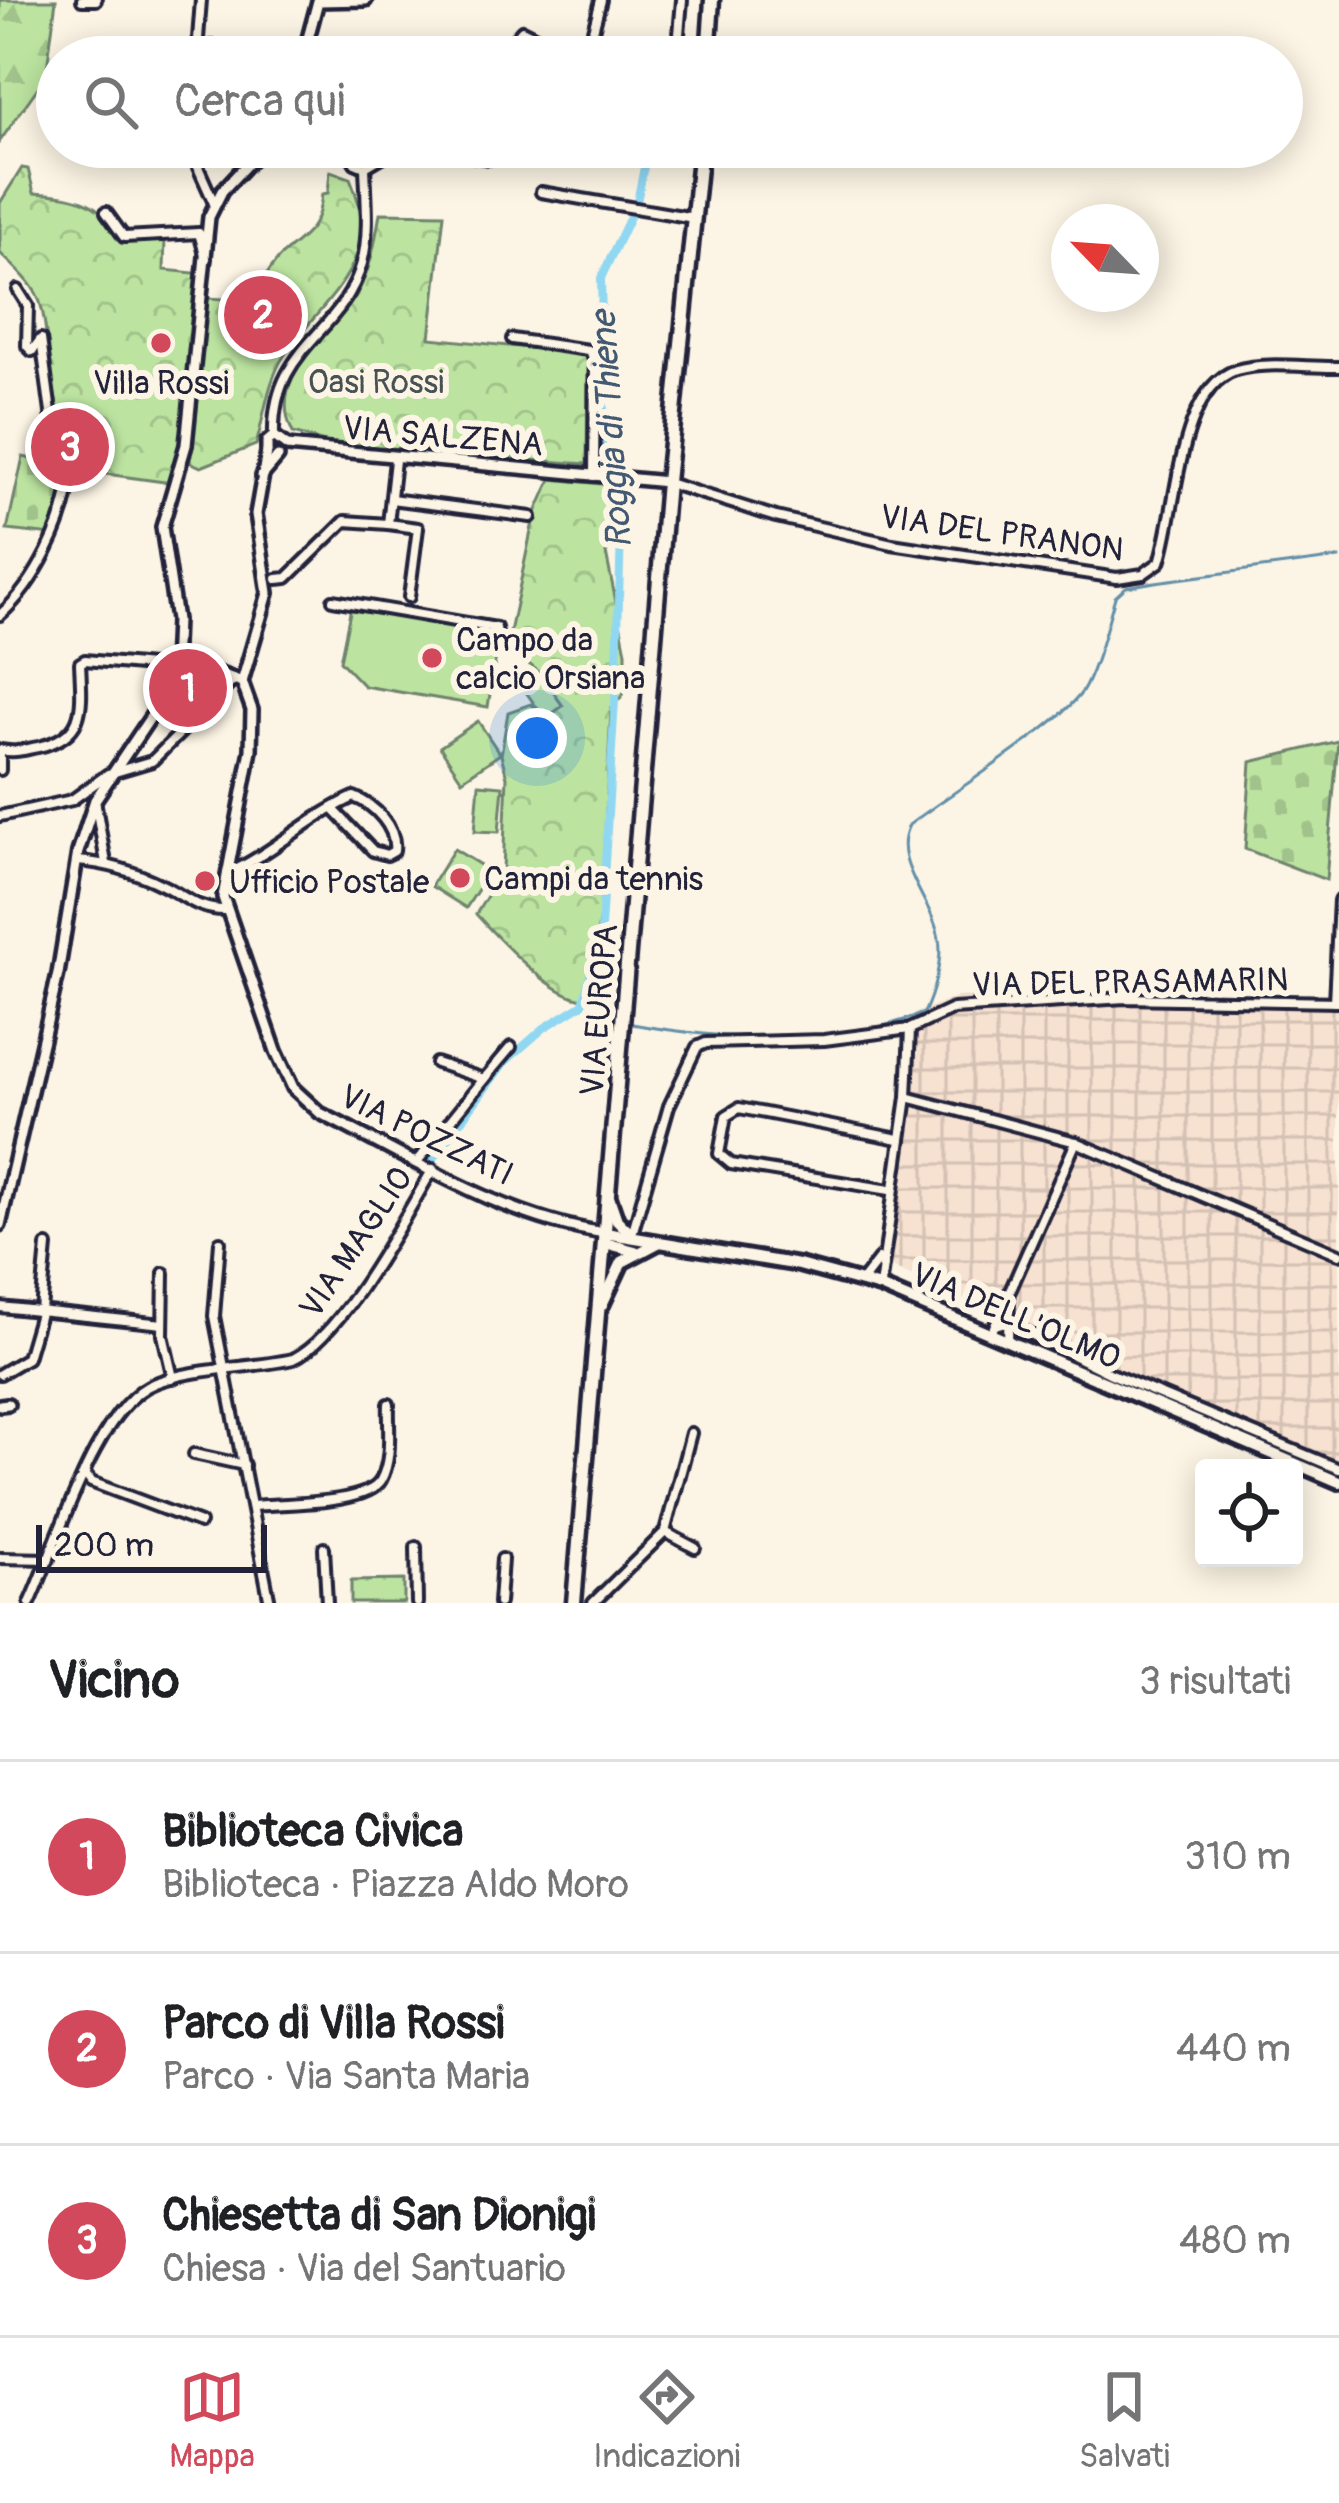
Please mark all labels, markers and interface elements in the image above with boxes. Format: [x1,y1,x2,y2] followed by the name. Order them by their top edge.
[36,36,1303,168] search box
[78,69,144,135] icon: search
[174,74,345,130] text: Cerca qui
[1051,204,1159,312] north arrow
[224,270,302,360] pin: 2
[581,306,642,550] water label: Roggia di Thiene
[148,330,174,356] marker: Villa Rossi
[308,362,444,403] park label: Oasi Rossi
[93,363,229,404] place label: Villa Rossi
[31,402,109,492] pin: 3
[341,407,545,466] street label: VIA SALZENA
[877,496,1126,571] street label: VIA DEL PRANON
[456,620,645,699] place label: Campo da calcio Orsiana
[149,643,227,733] pin: 1
[419,645,445,671] marker: Campo da calcio Orsiana
[507,708,567,768] your location
[484,859,703,900] place label: Campi da tennis
[229,862,429,903] place label: Ufficio Postale
[447,865,473,891] marker: Campi da tennis
[192,868,218,894] marker: Ufficio Postale
[572,922,627,1098] street label: VIA EUROPA
[971,959,1289,1006] street label: VIA DEL PRASAMARIN
[333,1076,520,1195] street label: VIA POZZATI
[291,1159,422,1326] street label: VIA MAGLIO
[905,1254,1126,1379] street label: VIA DELL'OLMO
[1195,1459,1303,1567] map controls
[1195,1459,1303,1567] button: locate
[36,1519,267,1572] scale bar
[54,1525,154,1566] text: 200 m
[48,1649,179,1713] text: Vicino
[1139,1657,1291,1706] text: 3 risultati
[162,1804,464,1860] text: Biblioteca Civica
[79,1832,95,1881] text: 1
[1184,1832,1291,1881] text: 310 m
[162,1860,629,1909] text: Biblioteca · Piazza Aldo Moro
[162,1996,504,2052] text: Parco di Villa Rossi
[76,2024,98,2073] text: 2
[1176,2024,1291,2073] text: 440 m
[162,2052,530,2101] text: Parco · Via Santa Maria
[162,2188,596,2244] text: Chiesetta di San Dionigi
[76,2216,98,2265] text: 3
[1179,2216,1291,2265] text: 480 m
[162,2244,566,2293] text: Chiesa · Via del Santuario
[169,2364,255,2477] tab: Mappa
[593,2364,740,2477] tab: Indicazioni
[1079,2364,1170,2477] tab: Salvati

